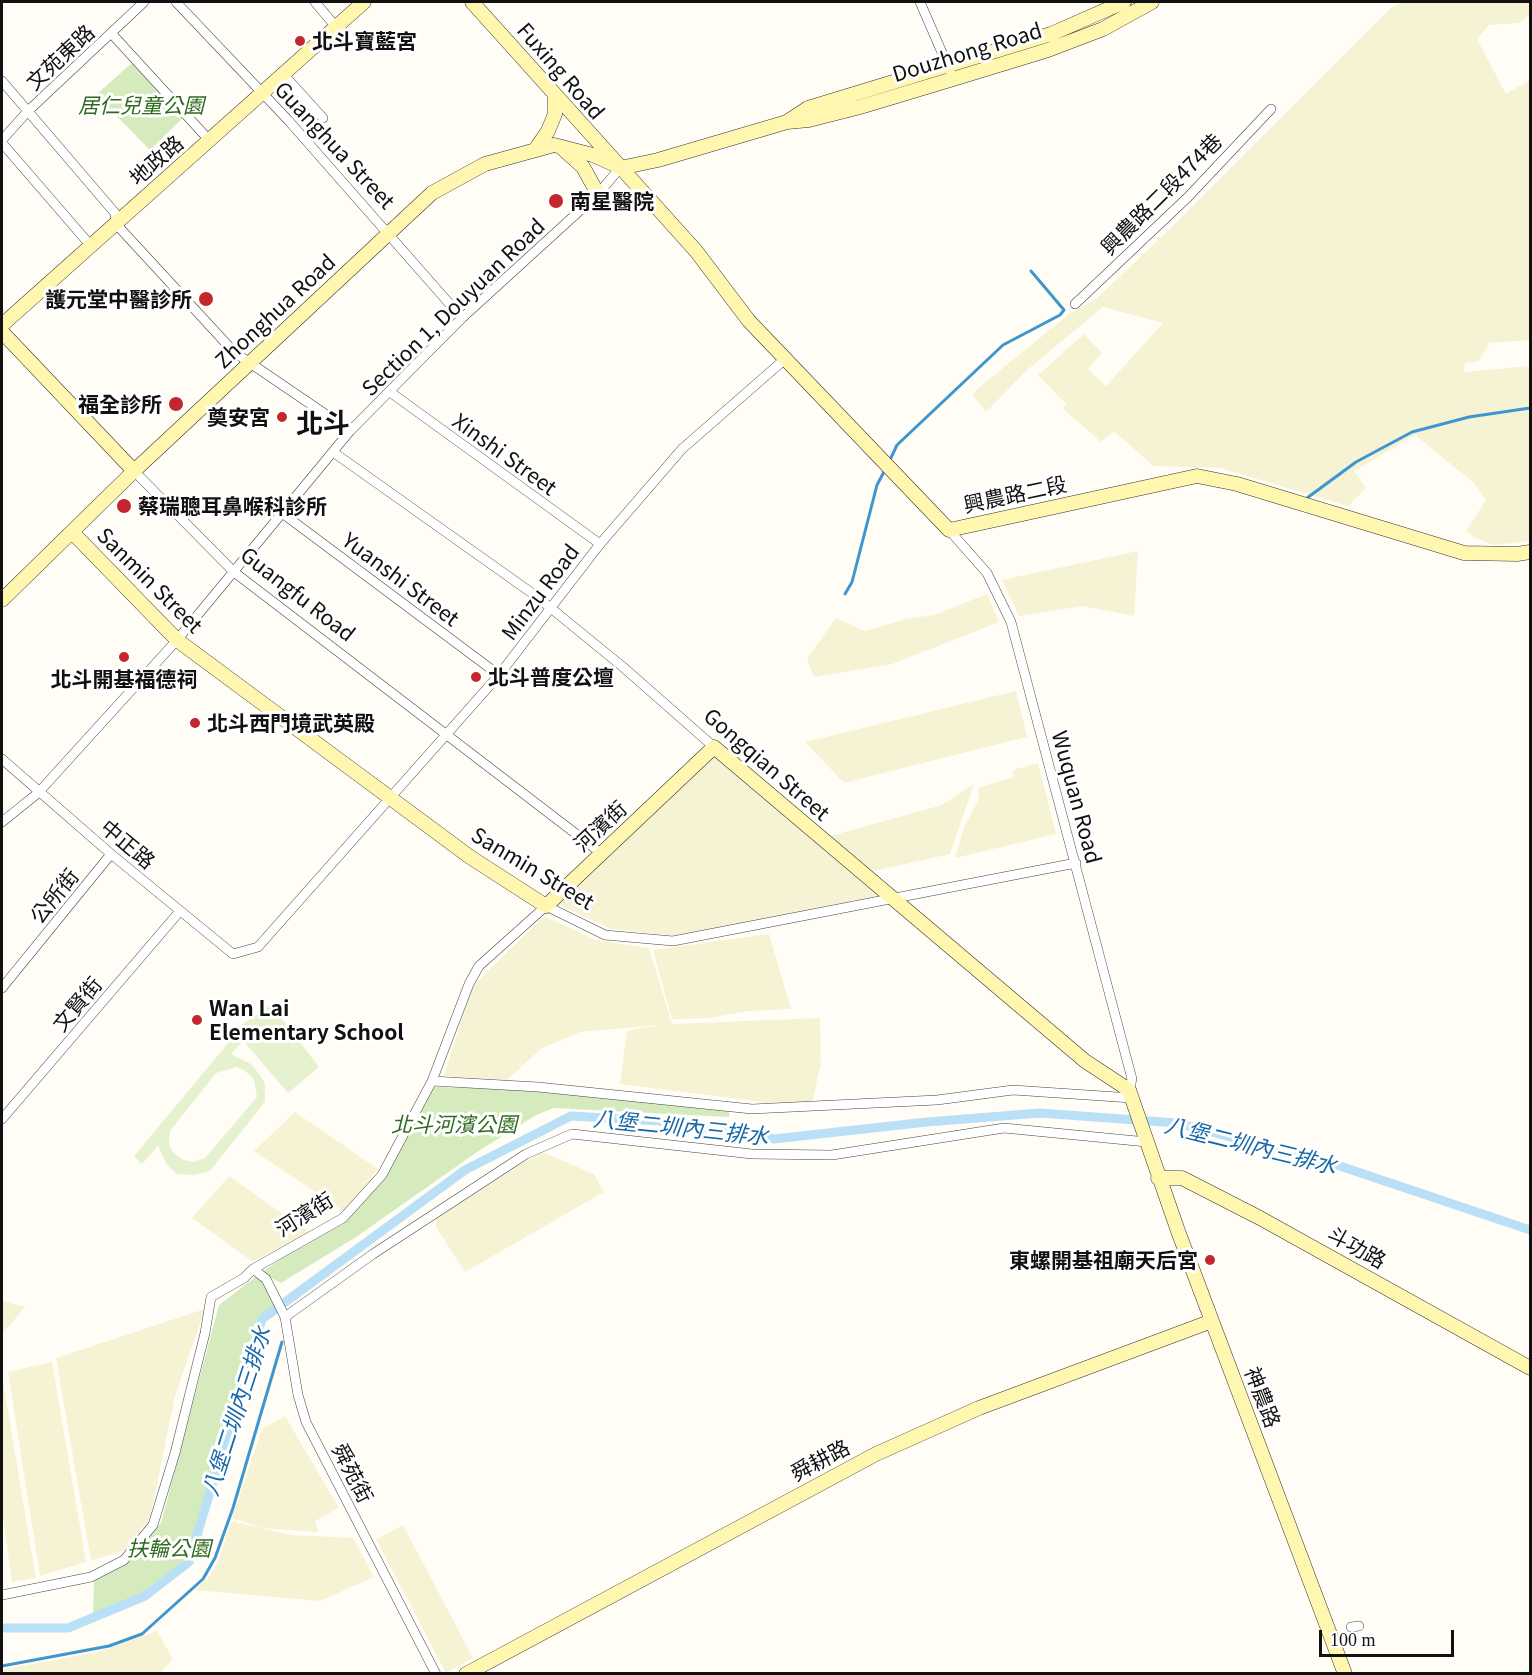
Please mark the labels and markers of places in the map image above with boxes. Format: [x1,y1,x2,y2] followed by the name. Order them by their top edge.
[312,28,417,54] place label: 北斗寶藍宮
[293,34,307,48] marker: 北斗寶藍宮
[570,188,654,214] place label: 南星醫院
[547,192,565,210] marker: 南星醫院
[45,286,192,312] place label: 護元堂中醫診所
[197,290,215,308] marker: 護元堂中醫診所
[78,391,162,417] place label: 福全診所
[167,395,185,413] marker: 福全診所
[207,404,270,430] place label: 奠安宮
[275,410,289,424] marker: 奠安宮
[138,493,327,519] place label: 蔡瑞聰耳鼻喉科診所
[115,497,133,515] marker: 蔡瑞聰耳鼻喉科診所
[117,650,131,664] marker: 北斗開基福德祠
[488,664,614,690] place label: 北斗普度公壇
[51,666,197,692] place label: 北斗開基福德祠
[469,670,483,684] marker: 北斗普度公壇
[207,710,375,736] place label: 北斗西門境武英殿
[188,716,202,730] marker: 北斗西門境武英殿
[209,995,404,1045] place label: Wan Lai Elementary School
[190,1013,204,1027] marker: Wan Lai Elementary School
[1009,1247,1198,1273] place label: 東螺開基祖廟天后宮
[1203,1253,1217,1267] marker: 東螺開基祖廟天后宮

